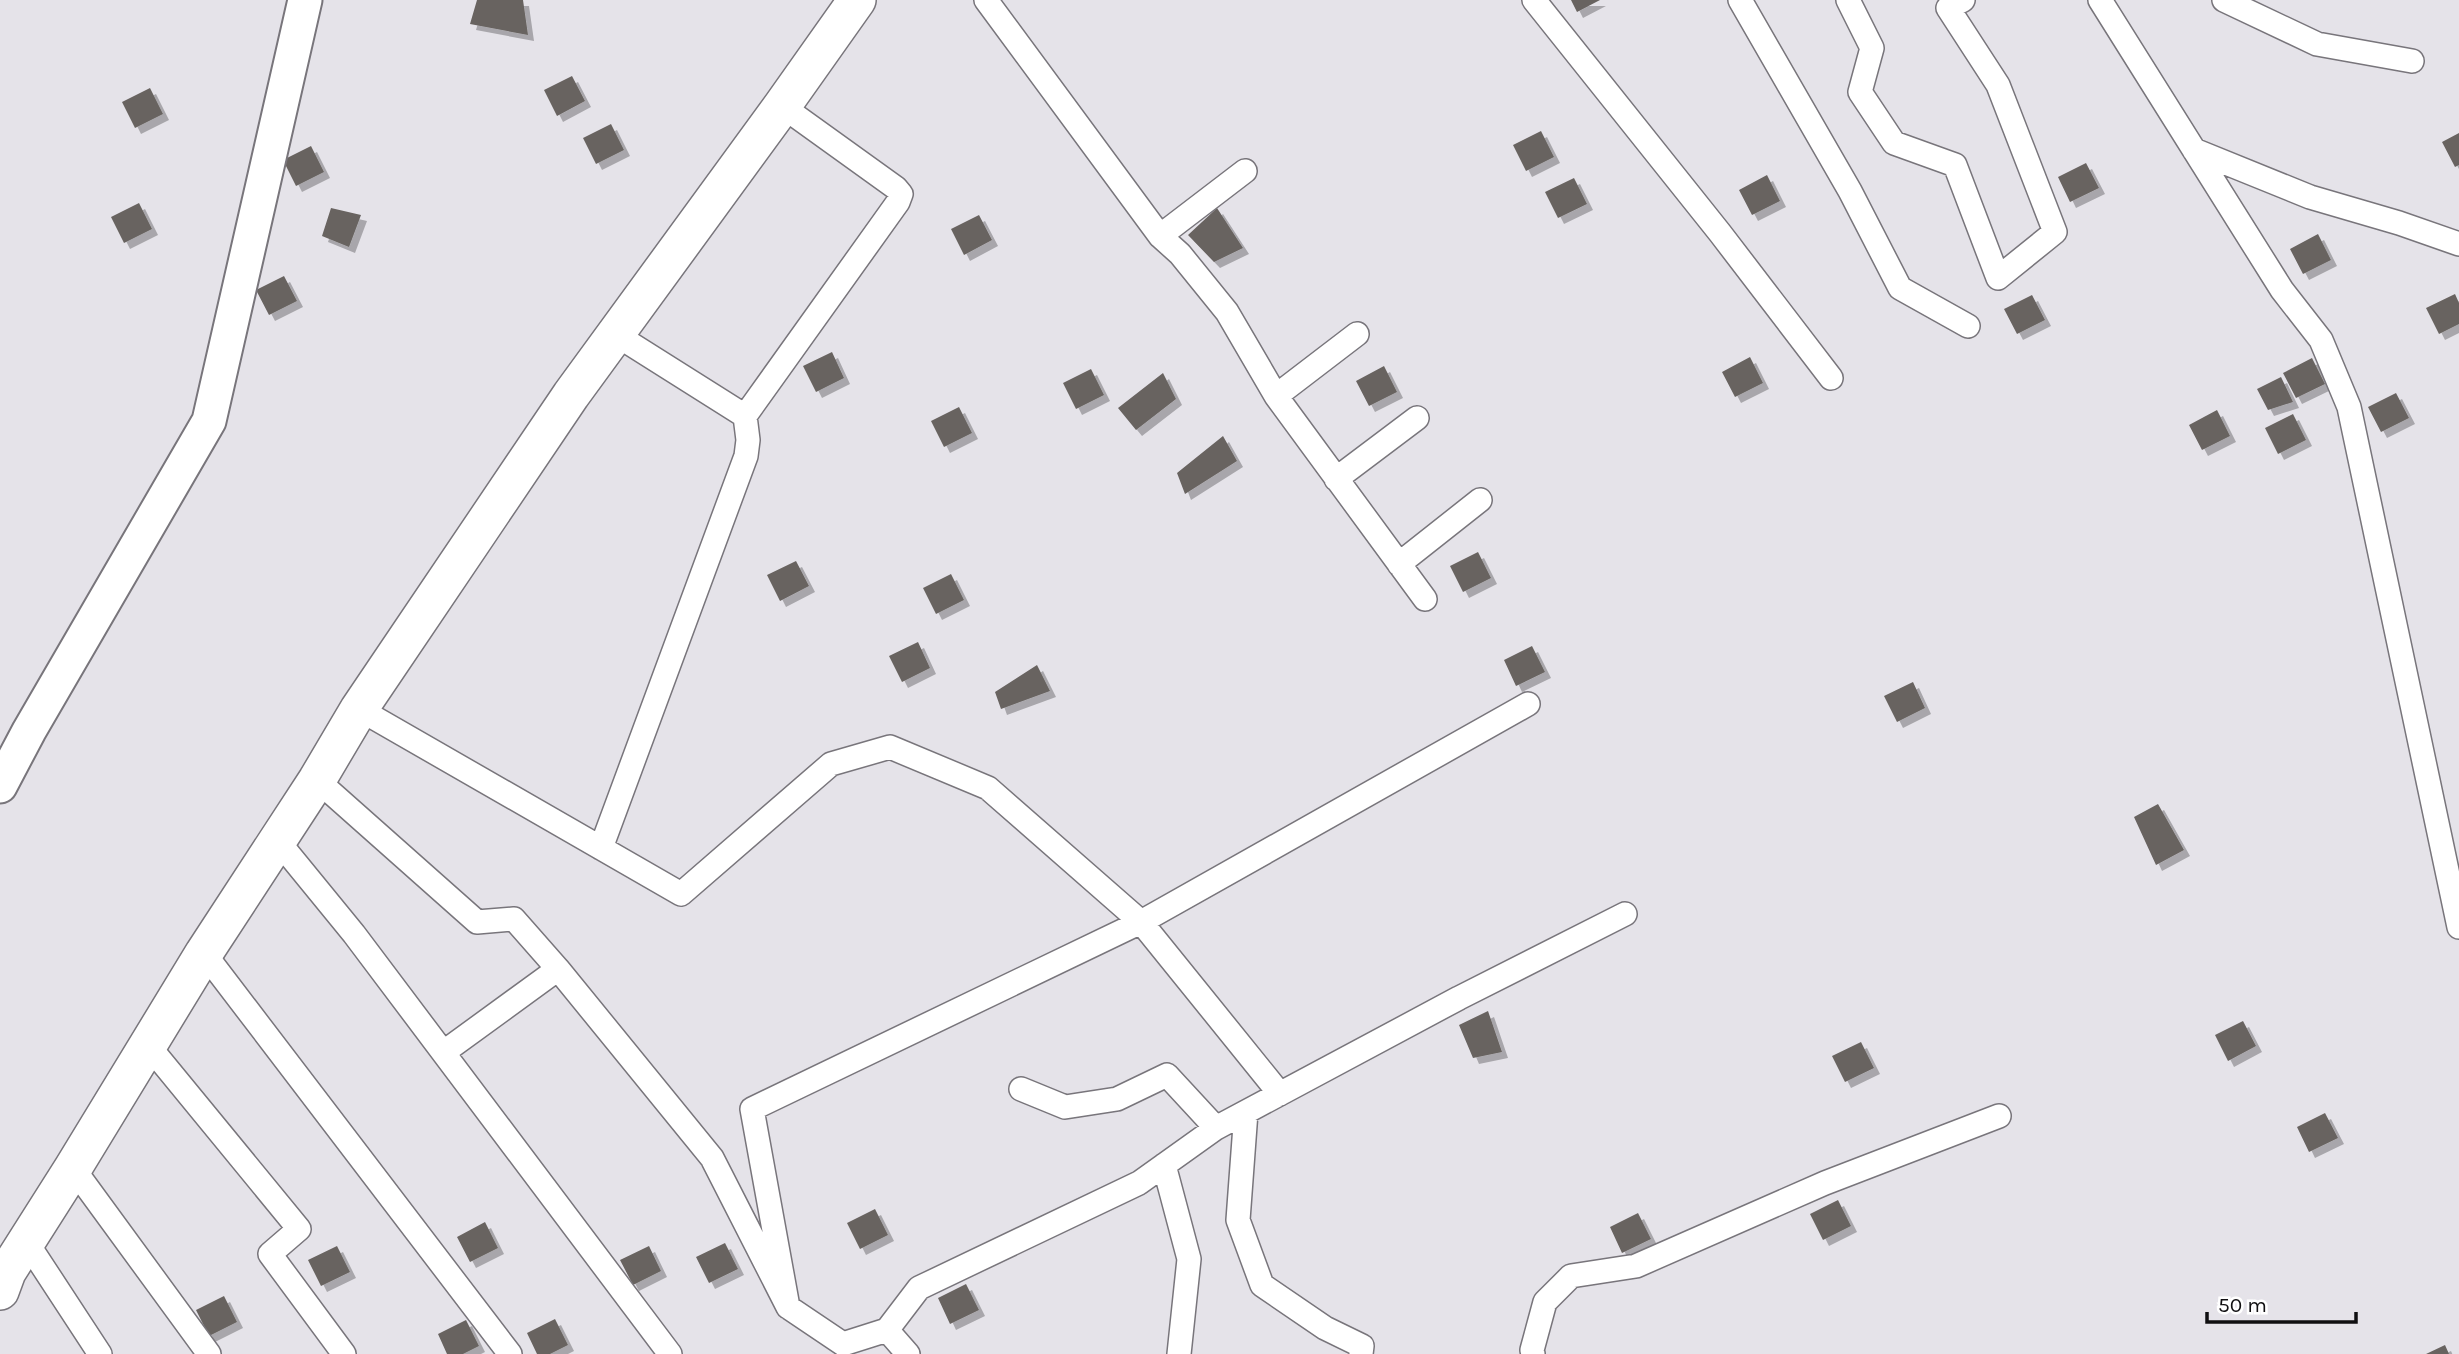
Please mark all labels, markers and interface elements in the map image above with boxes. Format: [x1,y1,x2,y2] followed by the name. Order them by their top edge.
[2207,1280,2356,1324] scale bar
[2218,1293,2267,1317] text: 50 m

